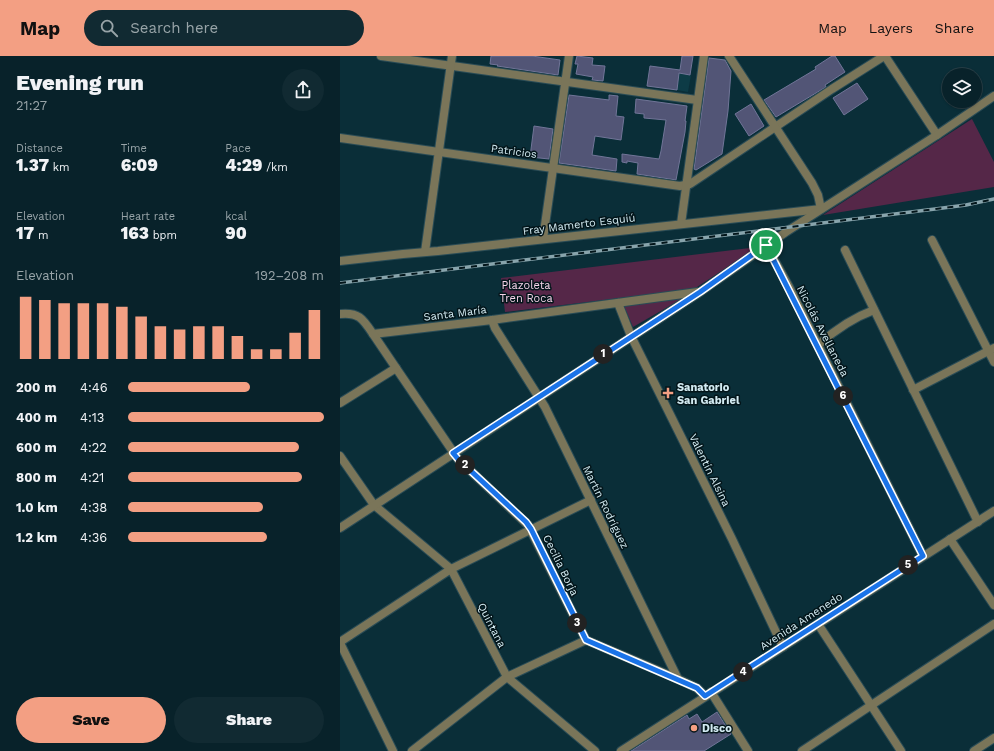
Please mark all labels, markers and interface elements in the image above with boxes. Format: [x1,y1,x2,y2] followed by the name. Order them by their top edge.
[84,10,364,46] search box
[20,17,60,40] text: Map
[98,17,120,39] icon: search
[130,19,218,37] text: Search here
[818,20,847,36] text: Map
[869,20,913,36] text: Layers
[935,20,974,36] text: Share
[942,68,982,108] map controls
[942,68,982,108] button: layers
[282,69,324,111] button: share
[16,70,144,95] text: Evening run
[16,98,47,113] text: 21:27
[16,142,63,155] text: Distance
[121,142,147,155] text: Time
[225,142,251,155] text: Pace
[490,142,538,161] street label: Patricios
[16,155,49,175] text: 1.37
[121,155,158,175] text: 6:09
[225,155,262,175] text: 4:29
[49,161,70,174] text: km
[262,161,288,174] text: /km
[16,210,65,223] text: Elevation
[121,210,175,223] text: Heart rate
[225,210,247,223] text: kcal
[522,211,636,238] street label: Fray Mamerto Esquiú
[16,223,34,243] text: 17
[121,223,149,243] text: 163
[225,223,247,243] text: 90
[749,228,783,262] pin
[34,229,48,242] text: m
[149,229,177,242] text: bpm
[755,234,777,256] icon: arrive
[16,268,74,283] text: Elevation
[255,268,324,283] text: 192–208 m
[499,279,553,305] park label: Plazoleta Tren Roca
[794,283,851,379] street label: Nicolás Avellaneda
[423,303,487,324] street label: Santa María
[593,344,613,364] pin: 1
[601,347,605,360] text: 1
[16,380,56,395] text: 200 m
[80,380,108,395] text: 4:46
[677,381,740,407] place label: Sanatorio San Gabriel
[833,386,853,406] pin: 6
[662,387,674,399] marker: Sanatorio San Gabriel
[840,389,846,402] text: 6
[16,410,57,425] text: 400 m
[80,410,104,425] text: 4:13
[686,432,733,509] street label: Valentín Alsina
[16,440,57,455] text: 600 m
[80,440,107,455] text: 4:22
[455,455,475,475] pin: 2
[462,458,468,471] text: 2
[580,464,631,551] street label: Martín Rodríguez
[16,470,57,485] text: 800 m
[80,470,104,485] text: 4:21
[16,500,58,515] text: 1.0 km
[80,500,107,515] text: 4:38
[16,530,57,545] text: 1.2 km
[80,530,107,545] text: 4:36
[540,533,581,598] street label: Cecilia Borja
[898,555,918,575] pin: 5
[905,558,911,571] text: 5
[758,590,845,653] street label: Avenida Amenedo
[475,601,508,650] street label: Quintana
[567,613,587,633] pin: 3
[574,616,580,629] text: 3
[733,662,753,682] pin: 4
[739,665,747,678] text: 4
[16,697,166,743] button: Save
[174,697,324,743] button: Share
[702,722,732,735] place label: Disco
[689,723,699,733] marker: Disco

